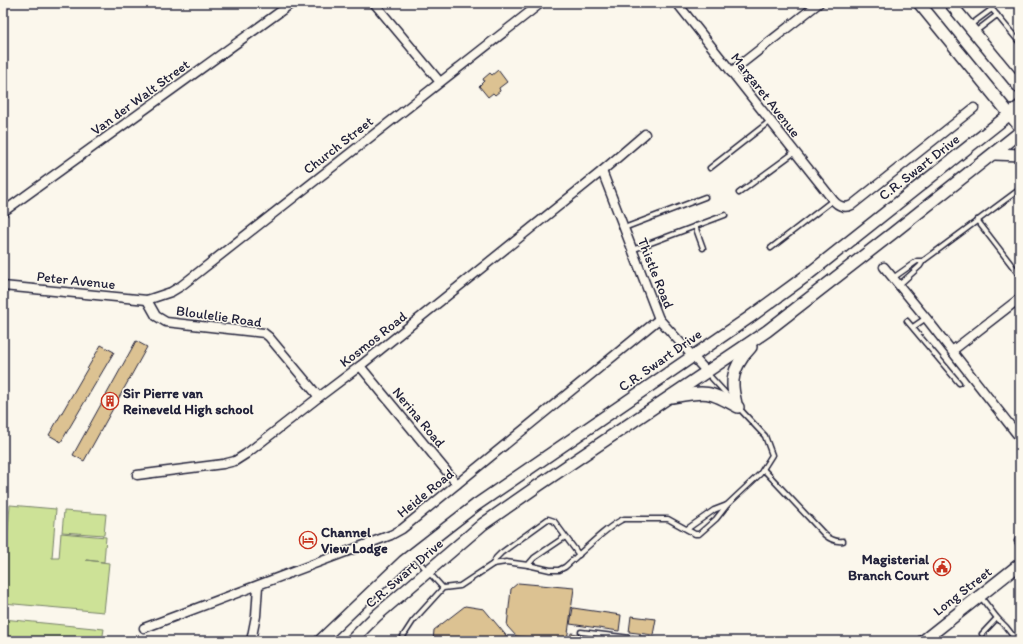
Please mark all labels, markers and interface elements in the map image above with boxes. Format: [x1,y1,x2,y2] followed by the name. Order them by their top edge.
[727,49,804,141] street label: Margaret Avenue
[88,56,193,139] street label: Van der Walt Street
[300,113,377,178] street label: Church Street
[876,130,963,204] street label: C.R. Swart Drive
[634,235,678,311] street label: Thistle Road
[36,268,117,293] street label: Peter Avenue
[175,302,263,331] street label: Bloulelie Road
[336,308,411,371] street label: Kosmos Road
[615,325,705,395] street label: C.R. Swart Drive
[389,384,449,451] street label: Nerina Road
[123,385,255,418] place label: Sir Pierre van Reineveld High school
[100,391,120,411] building icon: Sir Pierre van Reineveld High school
[394,465,457,521] street label: Heide Road
[321,524,388,557] place label: Channel View Lodge
[298,530,318,550] hotel icon: Channel View Lodge
[362,535,447,612] street label: C.R. Swart Drive
[848,551,930,584] place label: Magisterial Branch Court
[932,557,952,577] public building icon: Magisterial Branch Court
[930,563,995,620] street label: Long Street

